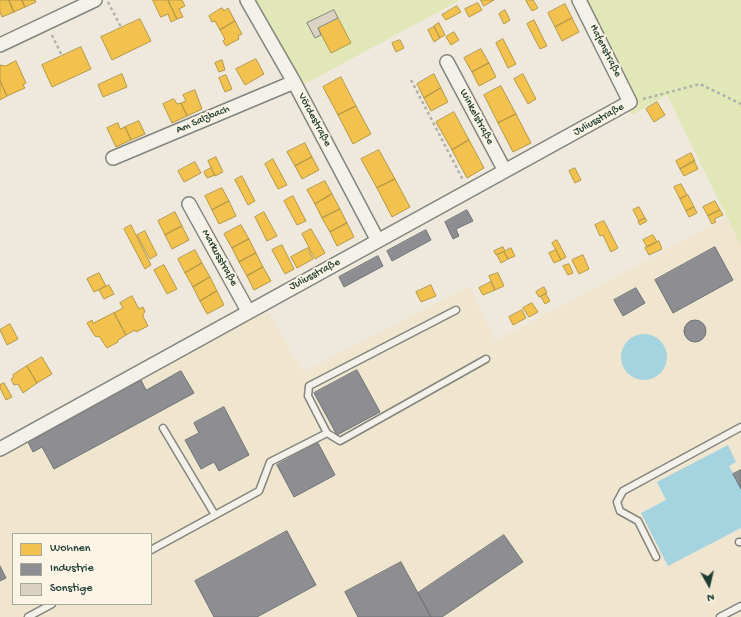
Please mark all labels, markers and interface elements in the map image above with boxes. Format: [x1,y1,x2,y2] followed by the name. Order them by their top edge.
[586,22,624,80] street label: Hafenstraße
[456,87,496,147] street label: Winkelstraße
[294,91,334,149] street label: Vördestraße
[571,101,627,139] street label: Juliusstraße
[174,103,232,137] street label: Am Salzbach
[198,227,240,289] street label: Markusstraße
[287,256,343,294] street label: Juliusstraße
[12,533,152,605] legend
[50,542,90,556] text: Wohnen
[50,562,94,576] text: Industrie
[689,565,729,605] north arrow
[50,582,92,596] text: Sonstige
[706,590,715,603] text: N

